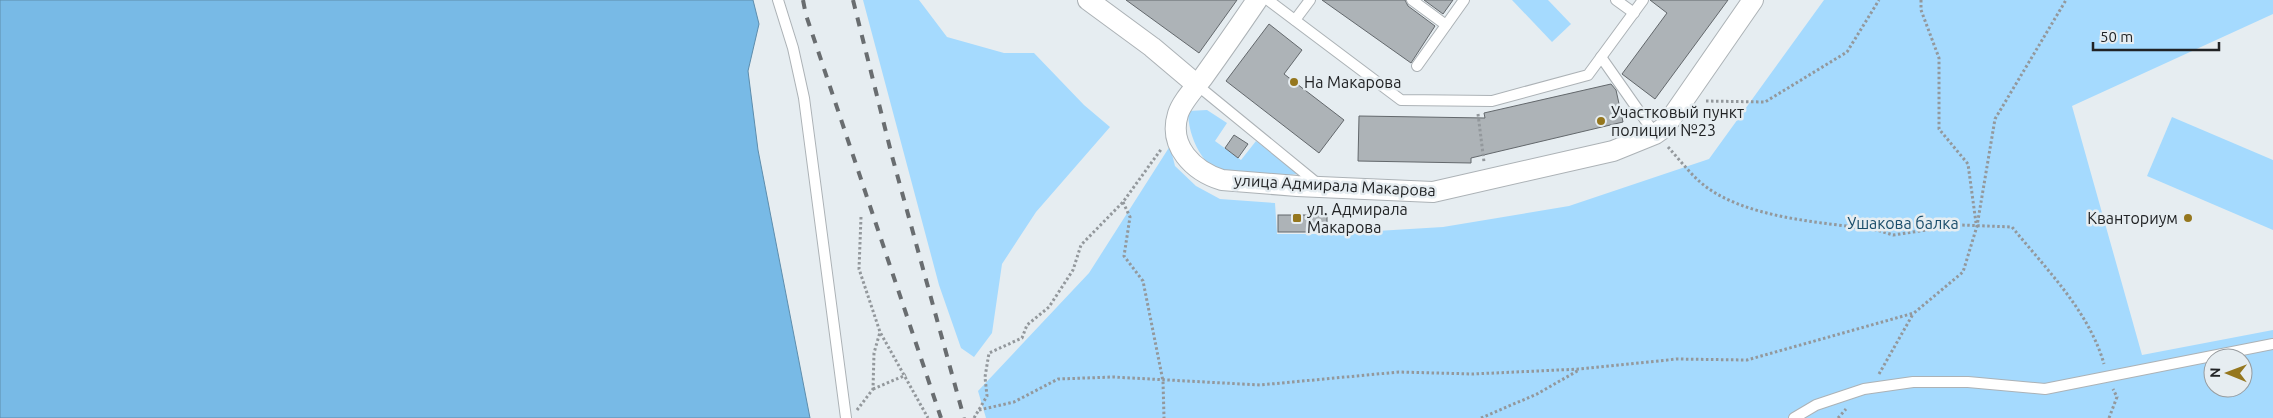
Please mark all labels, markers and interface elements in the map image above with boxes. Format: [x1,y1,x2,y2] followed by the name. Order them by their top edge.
[2093,20,2219,52] scale bar
[2100,28,2133,45] text: 50 m
[1304,73,1401,91] place label: На Макарова
[1288,76,1300,88] marker: На Макарова
[1611,103,1744,139] place label: Участковый пункт полиции №23
[1595,115,1607,127] marker: Участковый пункт полиции №23
[1234,171,1436,199] street label: улица Адмирала Макарова
[1307,200,1408,236] place label: ул. Адмирала Макарова
[2087,209,2178,227] place label: Кванториум
[1291,212,1303,224] marker: ул. Адмирала Макарова
[2182,212,2194,224] marker: Кванториум
[1847,214,1959,232] park label: Ушакова балка
[2203,348,2253,398] north arrow
[2207,367,2223,378] text: N

